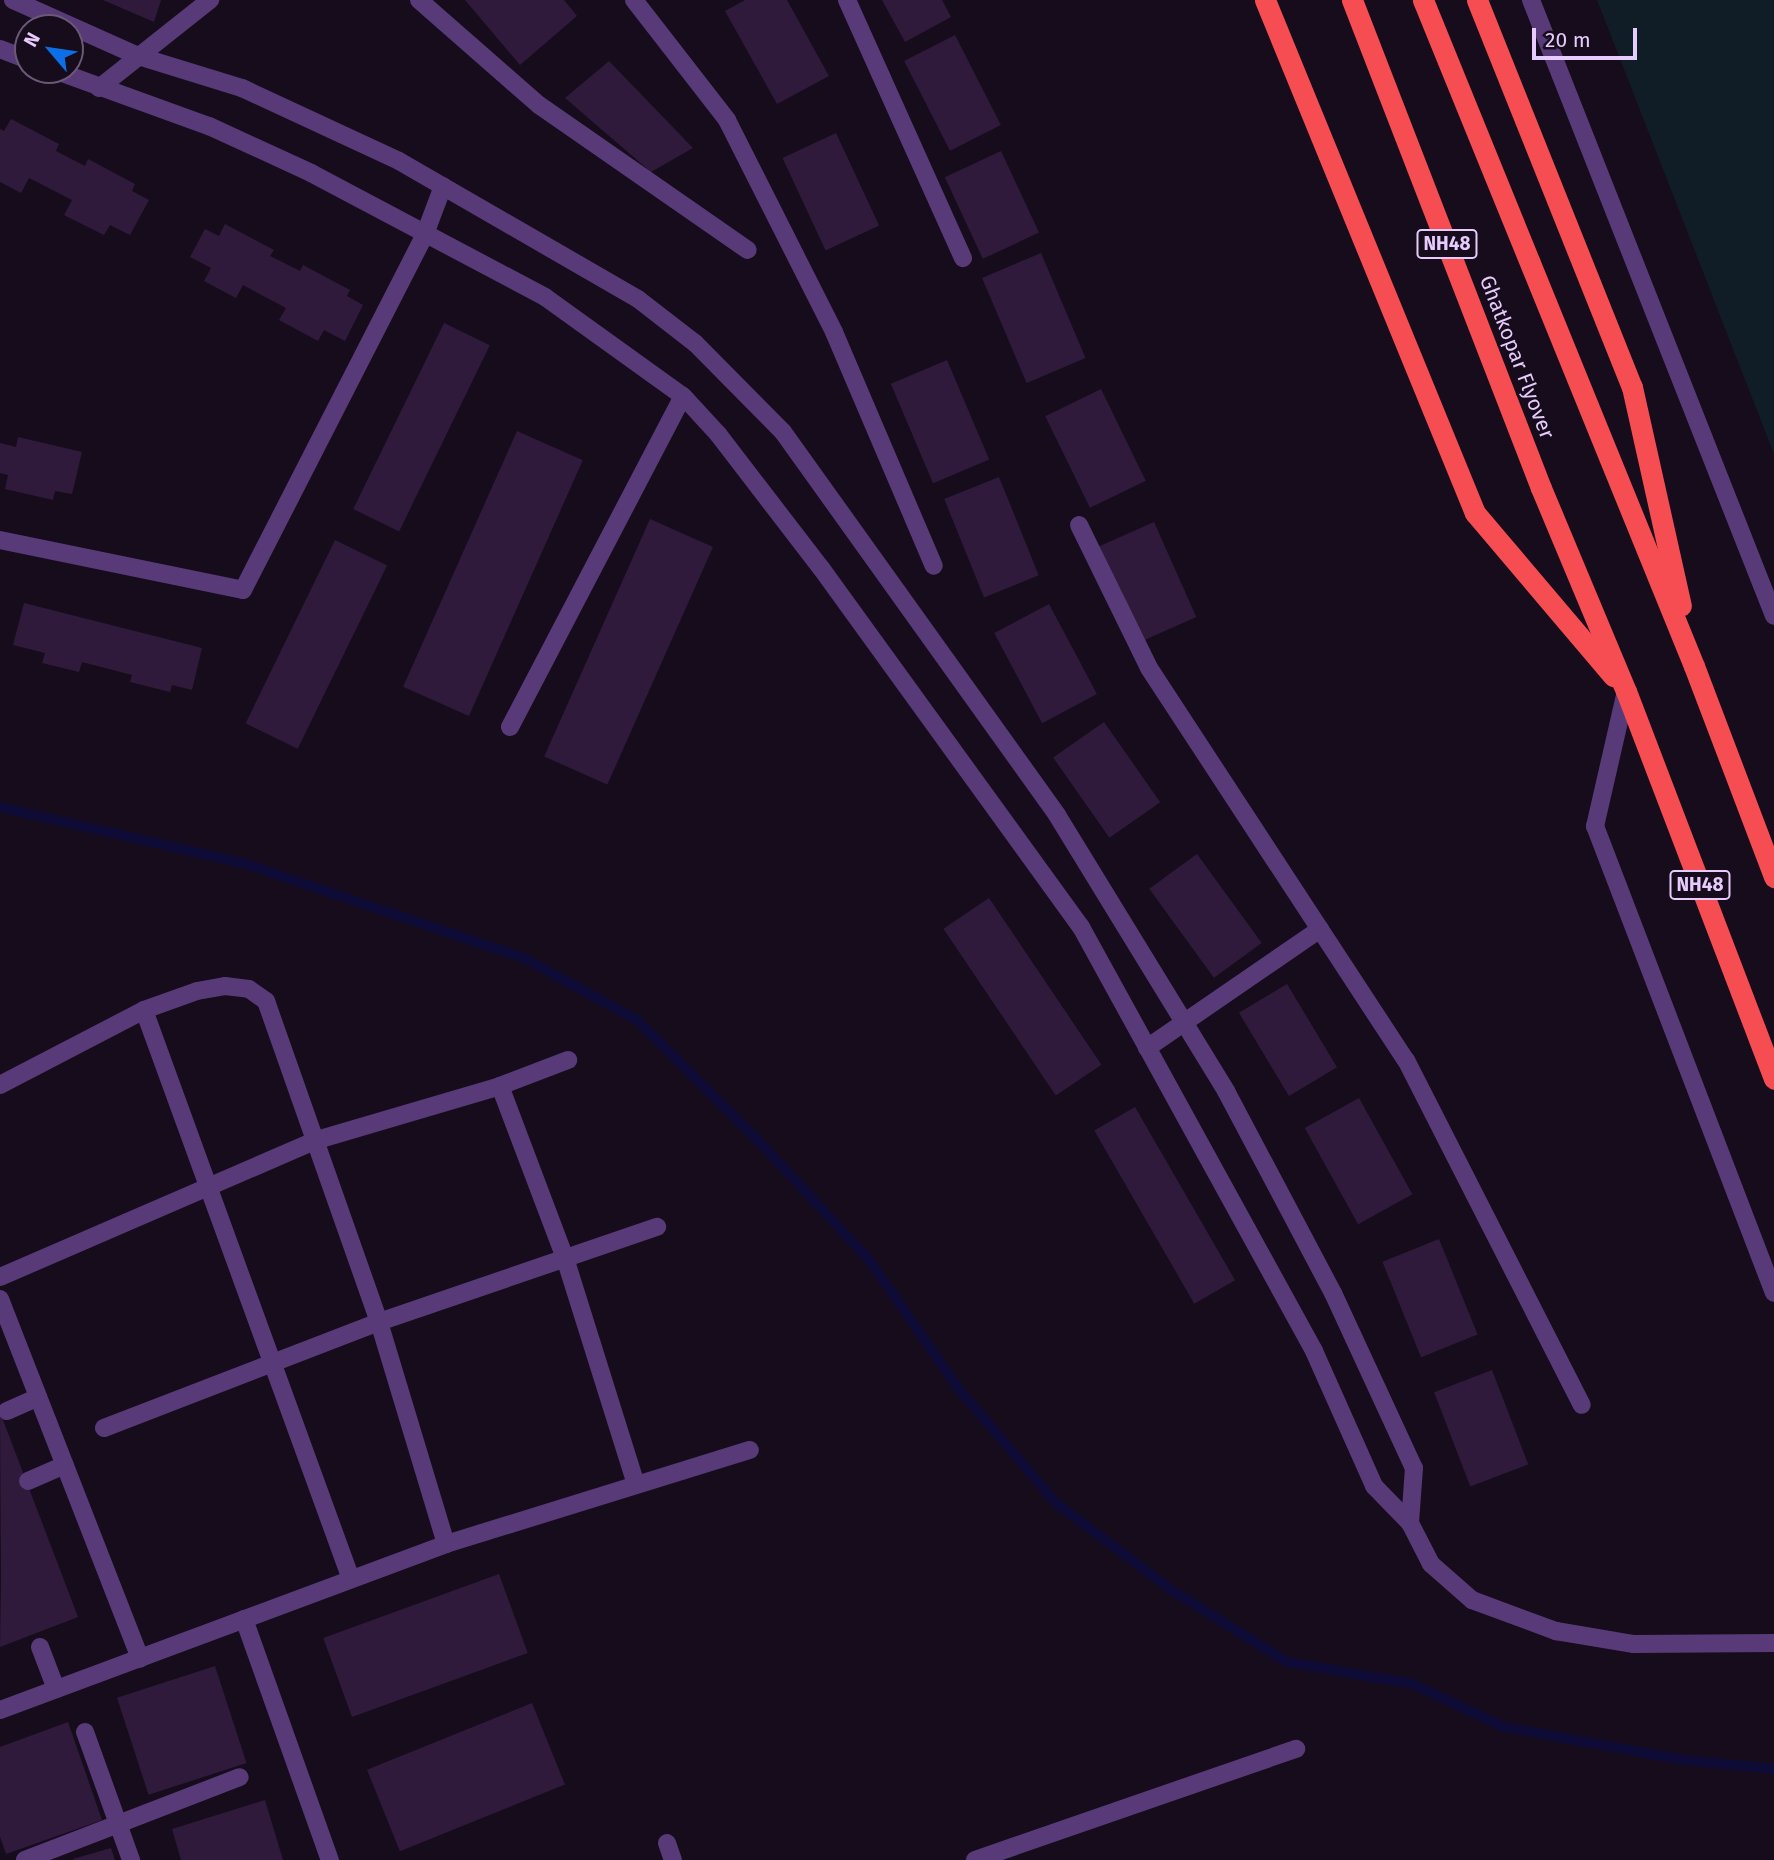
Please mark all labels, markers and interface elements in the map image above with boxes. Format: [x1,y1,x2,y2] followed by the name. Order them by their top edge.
[14,14,84,84] north arrow
[1536,14,1641,58] scale bar
[1545,27,1591,53] text: 20 m
[19,28,45,51] text: N
[1416,228,1478,260] road number: NH48
[1474,272,1560,442] street label: Ghatkopar Flyover
[1668,870,1732,900] road number: NH48

